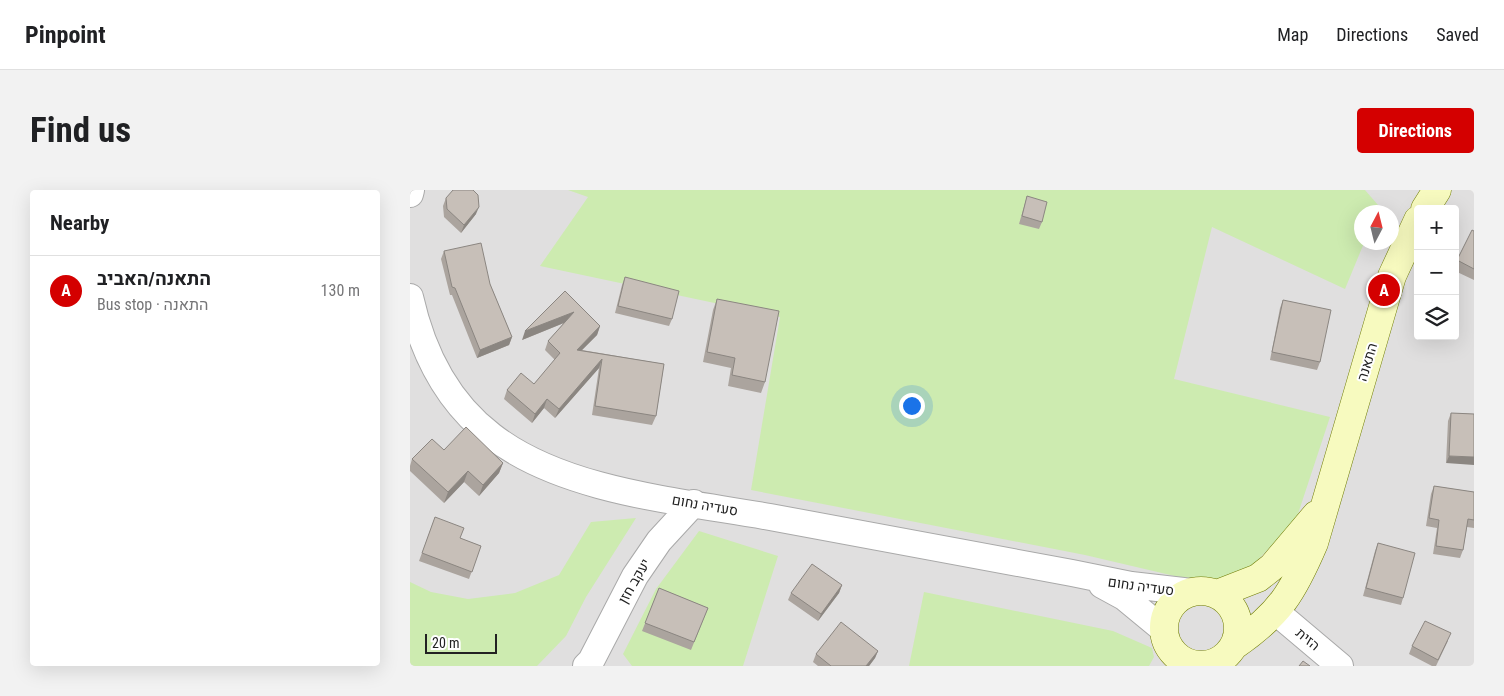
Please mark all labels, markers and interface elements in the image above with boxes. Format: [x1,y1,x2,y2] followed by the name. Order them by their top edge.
[25,21,106,49] text: Pinpoint
[1277,24,1308,45] text: Map
[1336,24,1408,45] text: Directions
[1436,24,1479,45] text: Saved
[1357,108,1474,153] button: Directions
[30,110,131,151] text: Find us
[1354,205,1399,250] north arrow
[1414,205,1459,340] map controls
[1414,205,1459,250] button: +
[50,211,109,235] text: Nearby
[1414,250,1459,295] button: −
[97,267,211,290] text: התאנה/האביב
[1368,271,1400,309] pin: A
[61,281,71,300] text: A
[321,281,360,300] text: 130 m
[97,295,208,314] text: Bus stop · התאנה
[1414,295,1459,340] button: layers
[1354,341,1380,383] street label: התאנה
[899,393,925,419] your location
[671,491,739,519] street label: סעדיה נחום
[615,556,653,606] street label: יעקב חזן
[1107,573,1175,599] street label: סעדיה נחום
[1293,624,1323,654] street label: הזית
[425,631,498,654] scale bar
[432,635,460,651] text: 20 m

